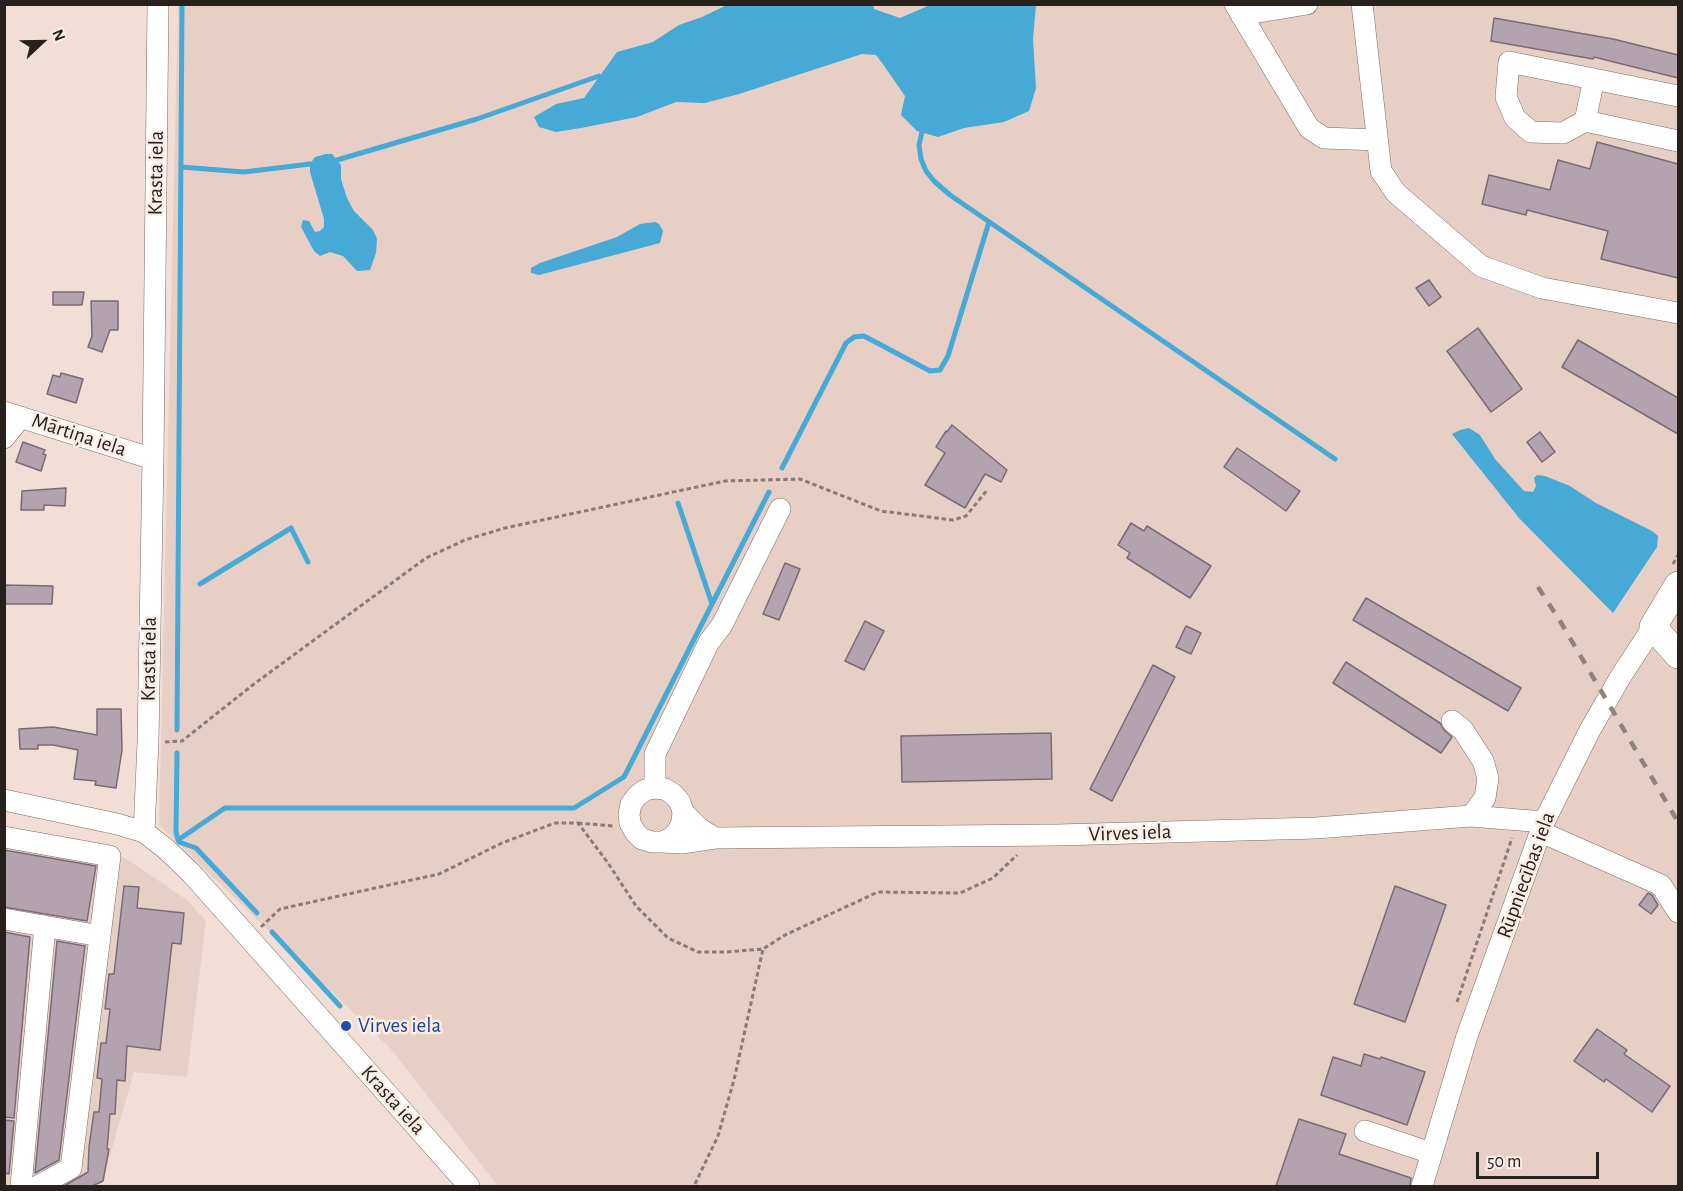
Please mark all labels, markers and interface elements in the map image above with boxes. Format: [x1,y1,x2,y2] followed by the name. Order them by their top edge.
[12,12,72,72] north arrow
[49,27,68,43] text: N
[143,130,169,216] street label: Krasta iela
[28,408,130,462] street label: Mārtiņa iela
[136,616,162,702] street label: Krasta iela
[1491,808,1561,942] street label: Rūpniecības iela
[1088,819,1172,847] street label: Virves iela
[358,1013,441,1039] place label: Virves iela
[339,1019,353,1033] marker: Virves iela
[355,1060,431,1140] street label: Krasta iela
[1479,1140,1602,1178] scale bar
[1487,1153,1521,1171] text: 50 m

